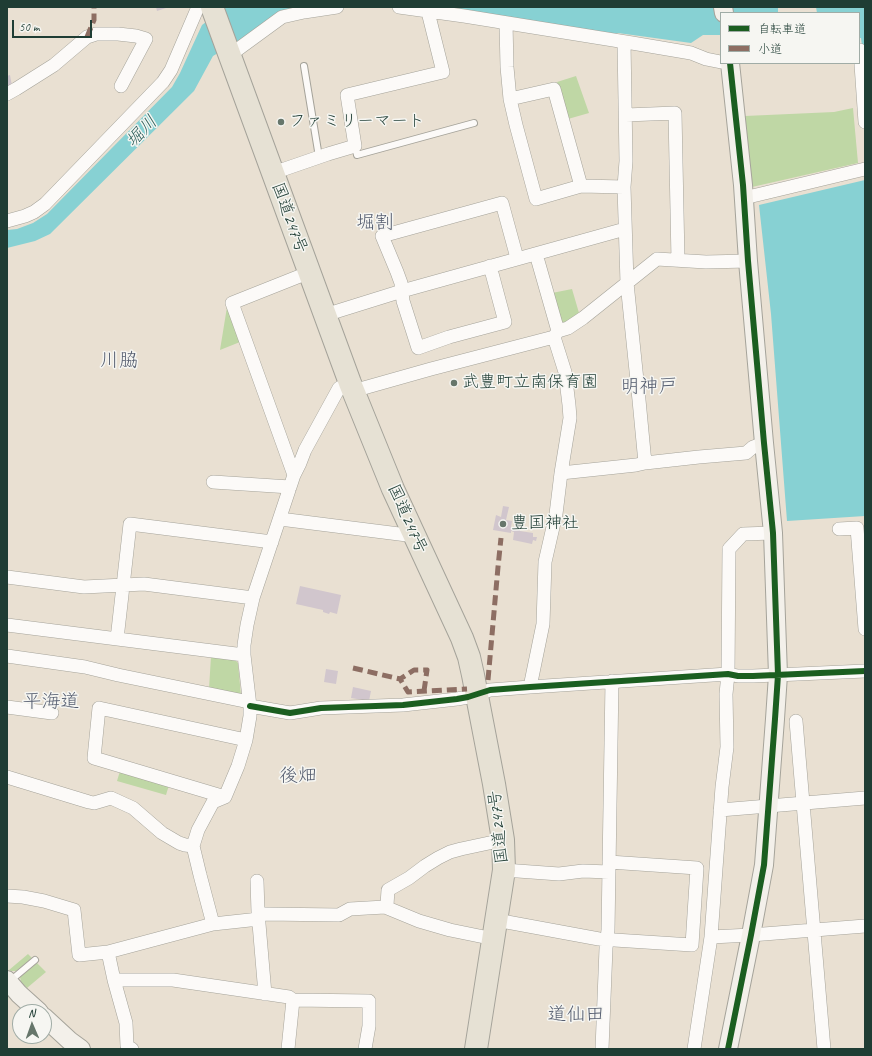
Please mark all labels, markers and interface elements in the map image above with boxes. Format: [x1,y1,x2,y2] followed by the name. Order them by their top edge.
[14,12,94,38] scale bar
[720,12,860,64] legend
[19,19,39,35] text: 50 m
[758,21,806,37] text: 自転車道
[758,41,782,57] text: 小道
[122,112,162,152] water label: 堀川
[289,112,425,132] place label: ファミリーマート
[276,117,286,127] marker: ファミリーマート
[267,180,311,256] street label: 国道247号
[356,212,394,234] district label: 堀割
[100,350,138,372] district label: 川脇
[462,373,598,393] place label: 武豊町立南保育園
[621,376,677,398] district label: 明神戸
[449,378,459,388] marker: 武豊町立南保育園
[383,481,431,557] street label: 国道247号
[511,514,579,534] place label: 豊国神社
[498,519,508,529] marker: 豊国神社
[23,691,79,713] district label: 平海道
[279,765,317,787] district label: 後畑
[485,789,513,865] street label: 国道247号
[12,1004,52,1044] north arrow
[548,1004,604,1026] district label: 道仙田
[28,1006,35,1020] text: N

